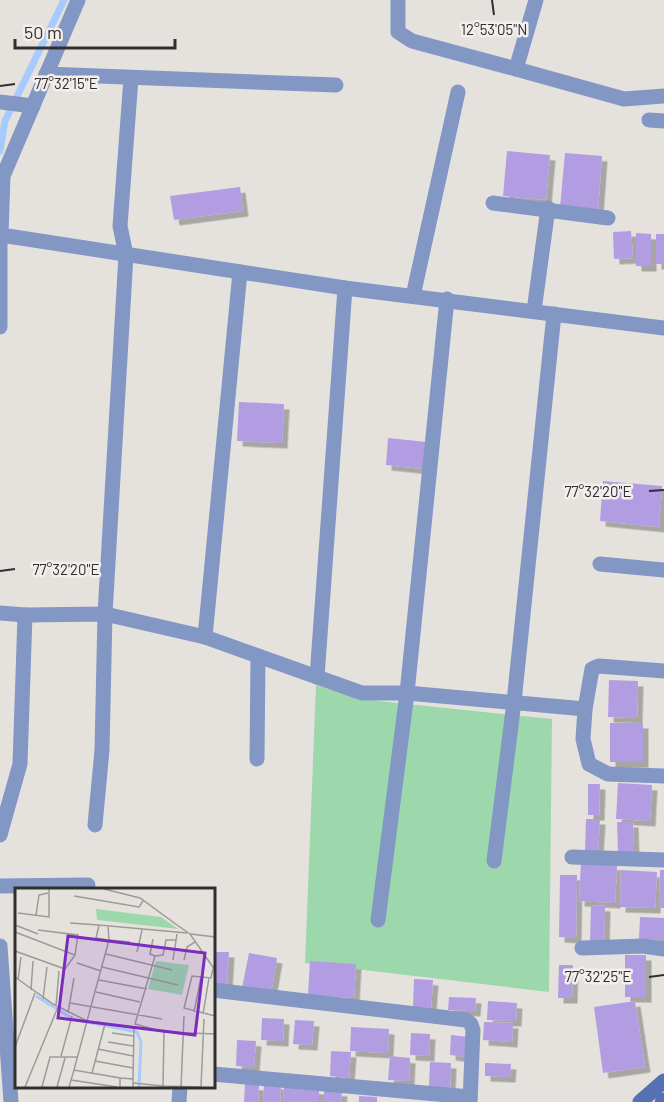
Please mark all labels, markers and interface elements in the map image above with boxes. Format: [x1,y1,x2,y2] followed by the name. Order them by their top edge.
[15,12,176,50] scale bar
[461,20,527,38] text: 12°53'05"N
[24,21,62,43] text: 50 m
[34,74,98,92] text: 77°32'15"E
[564,482,632,500] text: 77°32'20"E
[32,560,100,578] text: 77°32'20"E
[15,888,214,1087] inset map
[565,967,631,985] text: 77°32'25"E

